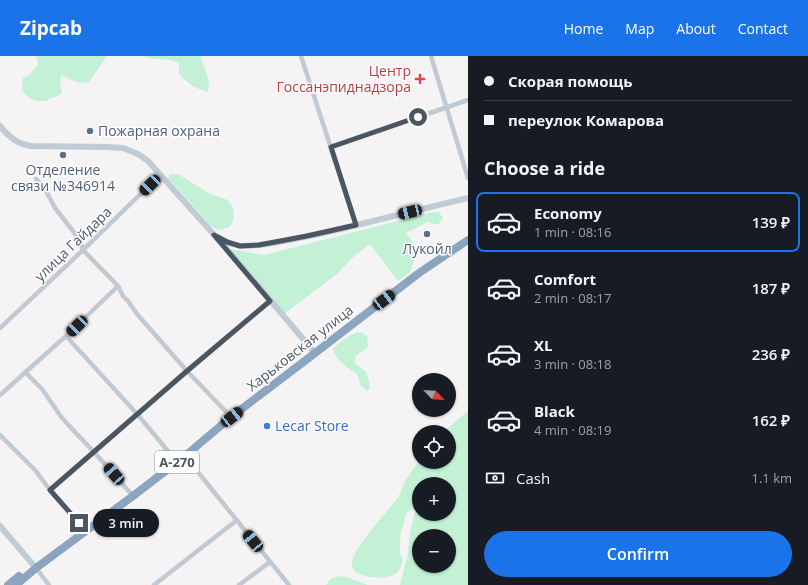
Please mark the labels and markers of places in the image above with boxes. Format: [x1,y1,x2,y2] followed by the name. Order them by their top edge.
[276,61,411,96] place label: Центр Госсанэпиднадзора
[414,73,426,85] marker: Центр Госсанэпиднадзора
[98,121,220,140] place label: Пожарная охрана
[85,126,95,136] marker: Пожарная охрана
[58,150,68,160] marker: Отделение связи №346914
[11,160,115,195] place label: Отделение связи №346914
[422,229,432,239] marker: Лукойл
[402,239,452,258] place label: Лукойл
[275,416,349,435] place label: Lecar Store
[262,421,272,431] marker: Lecar Store

